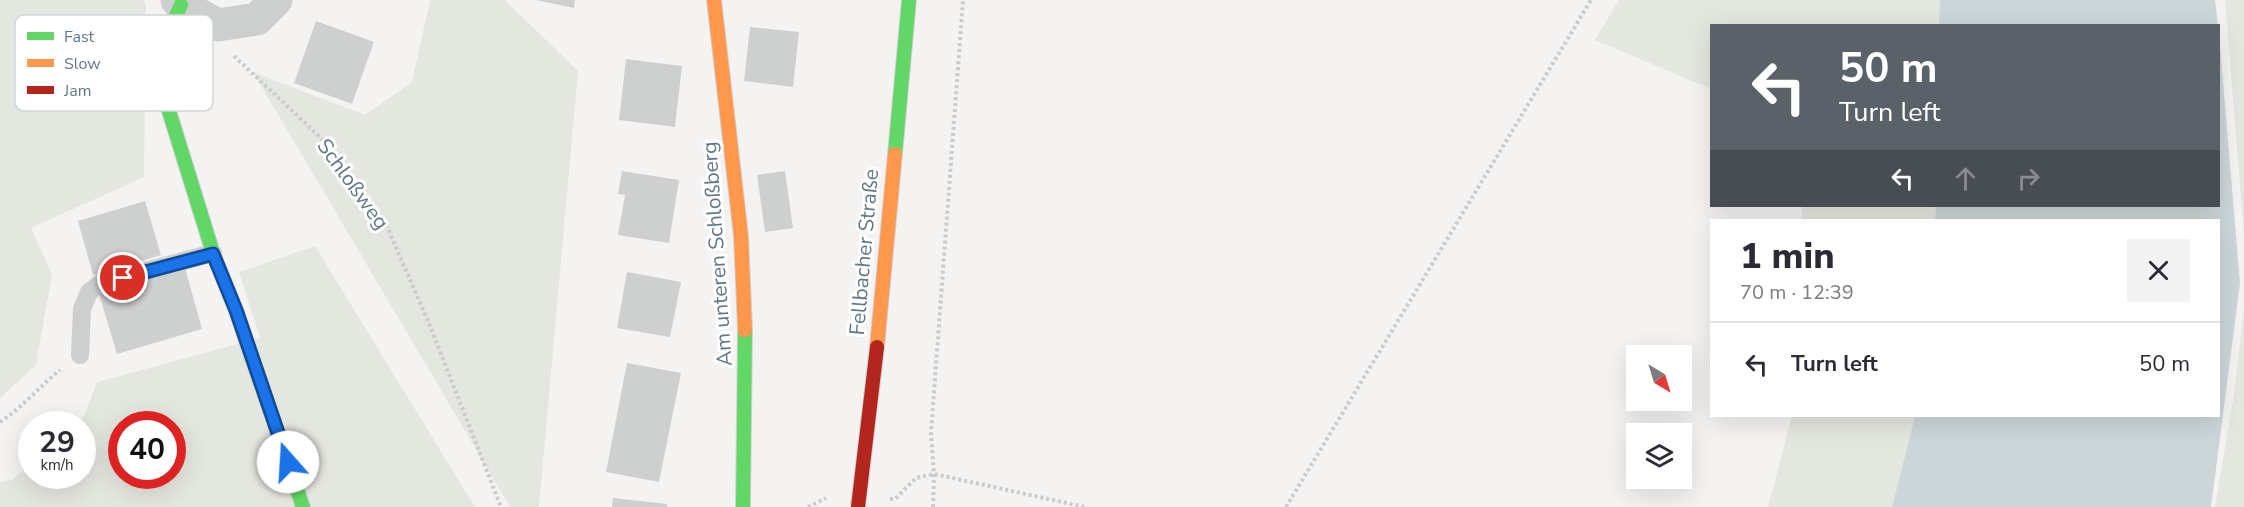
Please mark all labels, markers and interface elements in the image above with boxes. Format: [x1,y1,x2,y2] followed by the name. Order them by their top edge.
[15,15,213,111] legend
[64,26,95,48] text: Fast
[1839,40,1938,97] text: 50 m
[1740,48,1818,126] icon: left
[64,53,101,75] text: Slow
[63,80,91,102] text: Jam
[1839,94,1940,131] text: Turn left
[311,133,395,235] street label: Schloßweg
[695,141,739,367] street label: Am unteren Schloßberg
[1886,162,1919,195] icon: left
[1949,162,1982,195] icon: ahead
[2012,162,2045,195] icon: right
[843,168,885,336] street label: Fellbacher Straße
[1740,232,1835,281] text: 1 min
[2127,239,2190,302] button: close
[97,252,148,303] pin
[106,261,139,294] icon: arrive
[1740,279,1854,306] text: 70 m · 12:39
[1626,345,1692,411] north arrow
[1626,345,1692,489] map controls
[1740,348,1773,381] icon: left
[1791,349,1878,379] text: Turn left
[2139,349,2190,379] text: 50 m
[108,411,186,489] speed limit sign: 40
[39,422,75,463] text: 29
[1626,423,1692,489] button: layers
[256,430,320,494] position arrow
[40,455,74,475] text: km/h

